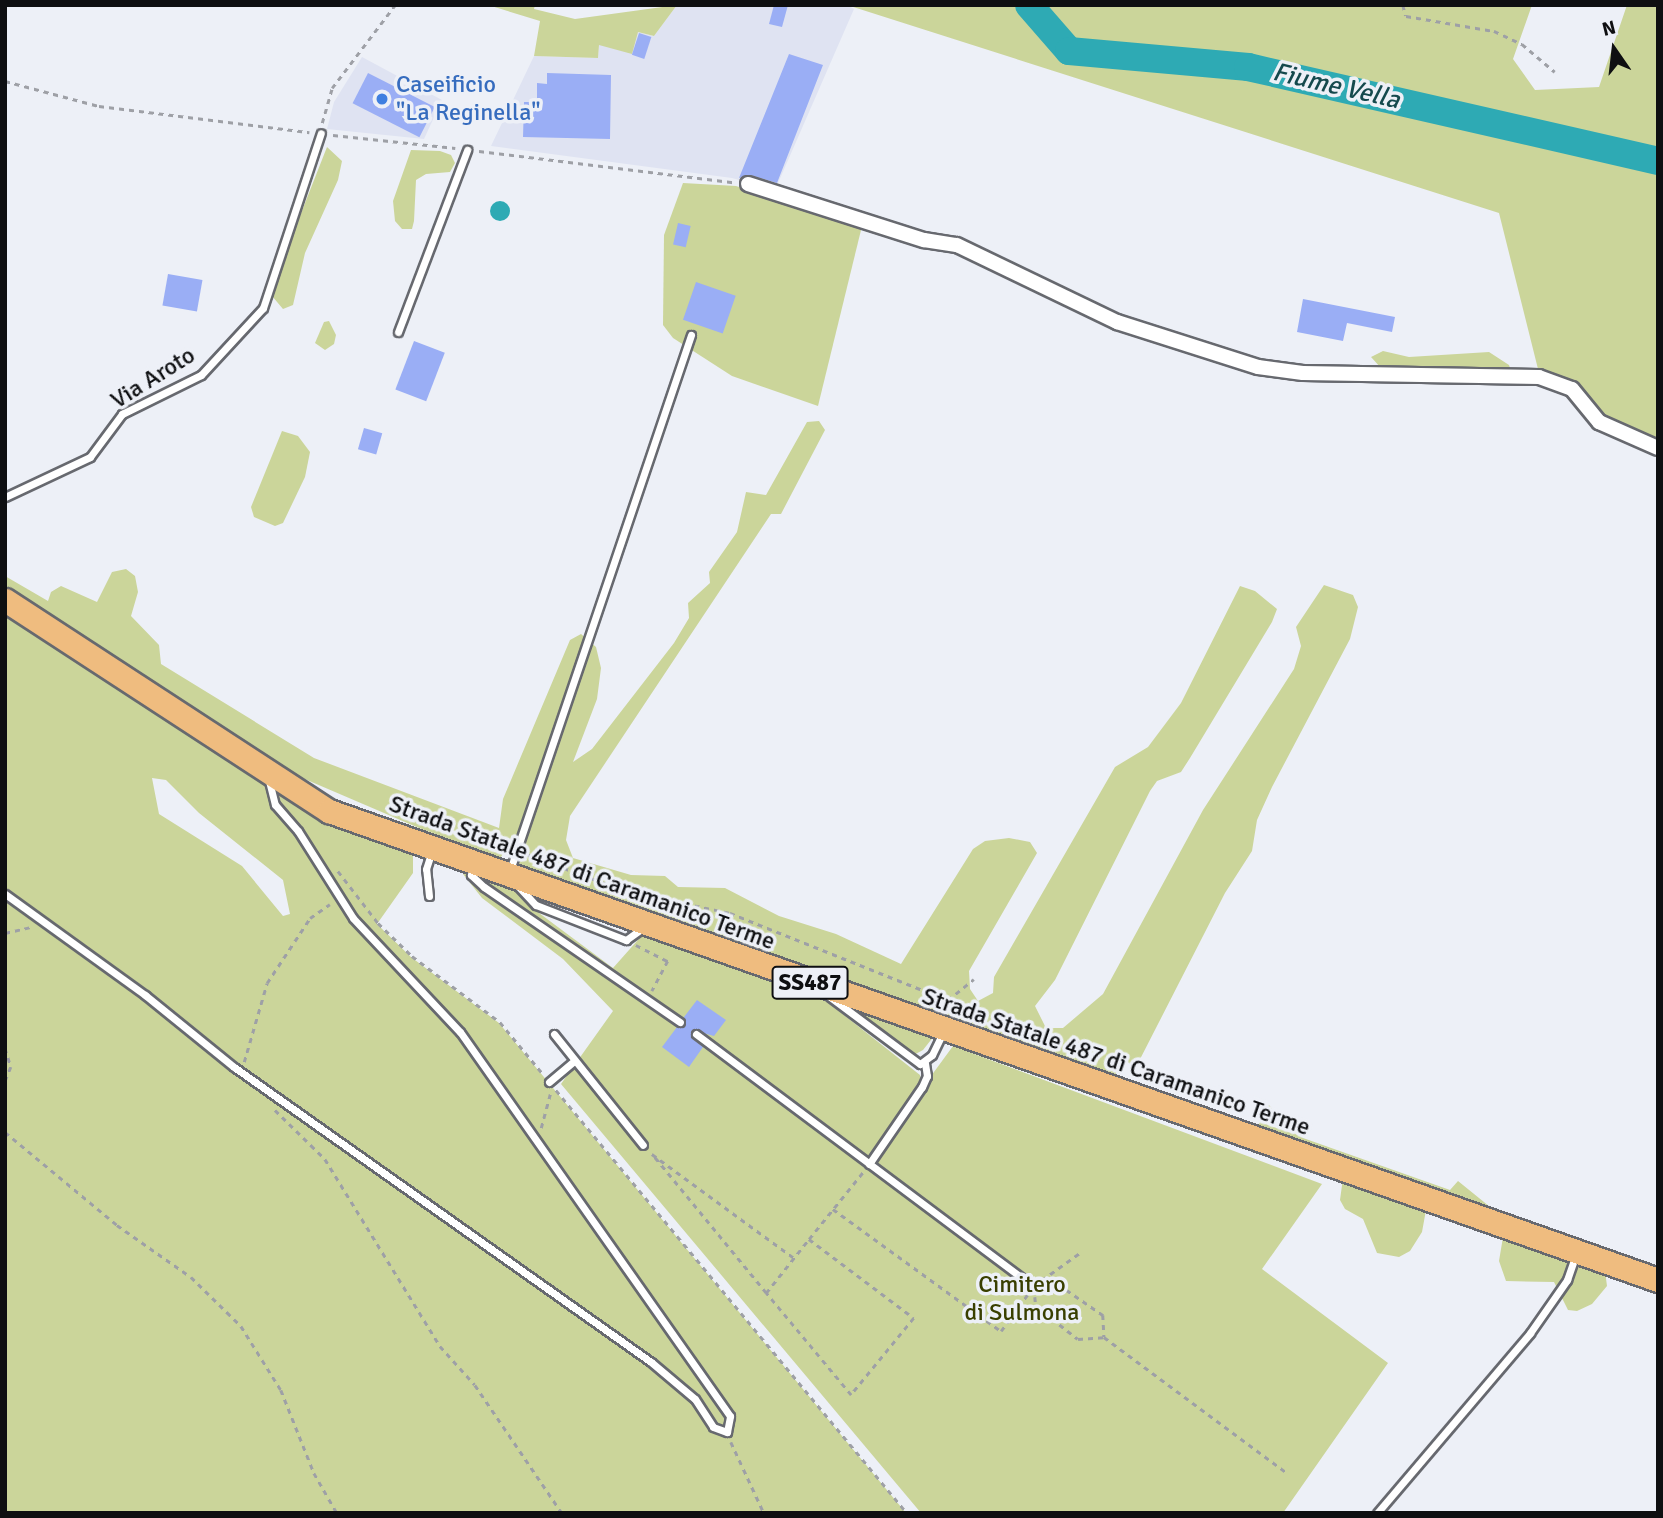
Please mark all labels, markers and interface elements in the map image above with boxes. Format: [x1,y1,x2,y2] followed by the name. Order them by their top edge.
[1579,14,1649,84] north arrow
[1600,15,1618,42] text: N
[1270,57,1402,117] water label: Fiume Vella
[396,71,541,127] place label: Caseificio "La Reginella"
[374,91,390,107] marker: Caseificio "La Reginella"
[106,341,200,415] street label: Via Aroto
[385,790,779,956] street label: Strada Statale 487 di Caramanico Terme
[772,964,848,1002] road number: SS487
[918,982,1314,1142] street label: Strada Statale 487 di Caramanico Terme
[965,1271,1079,1327] park label: Cimitero di Sulmona

